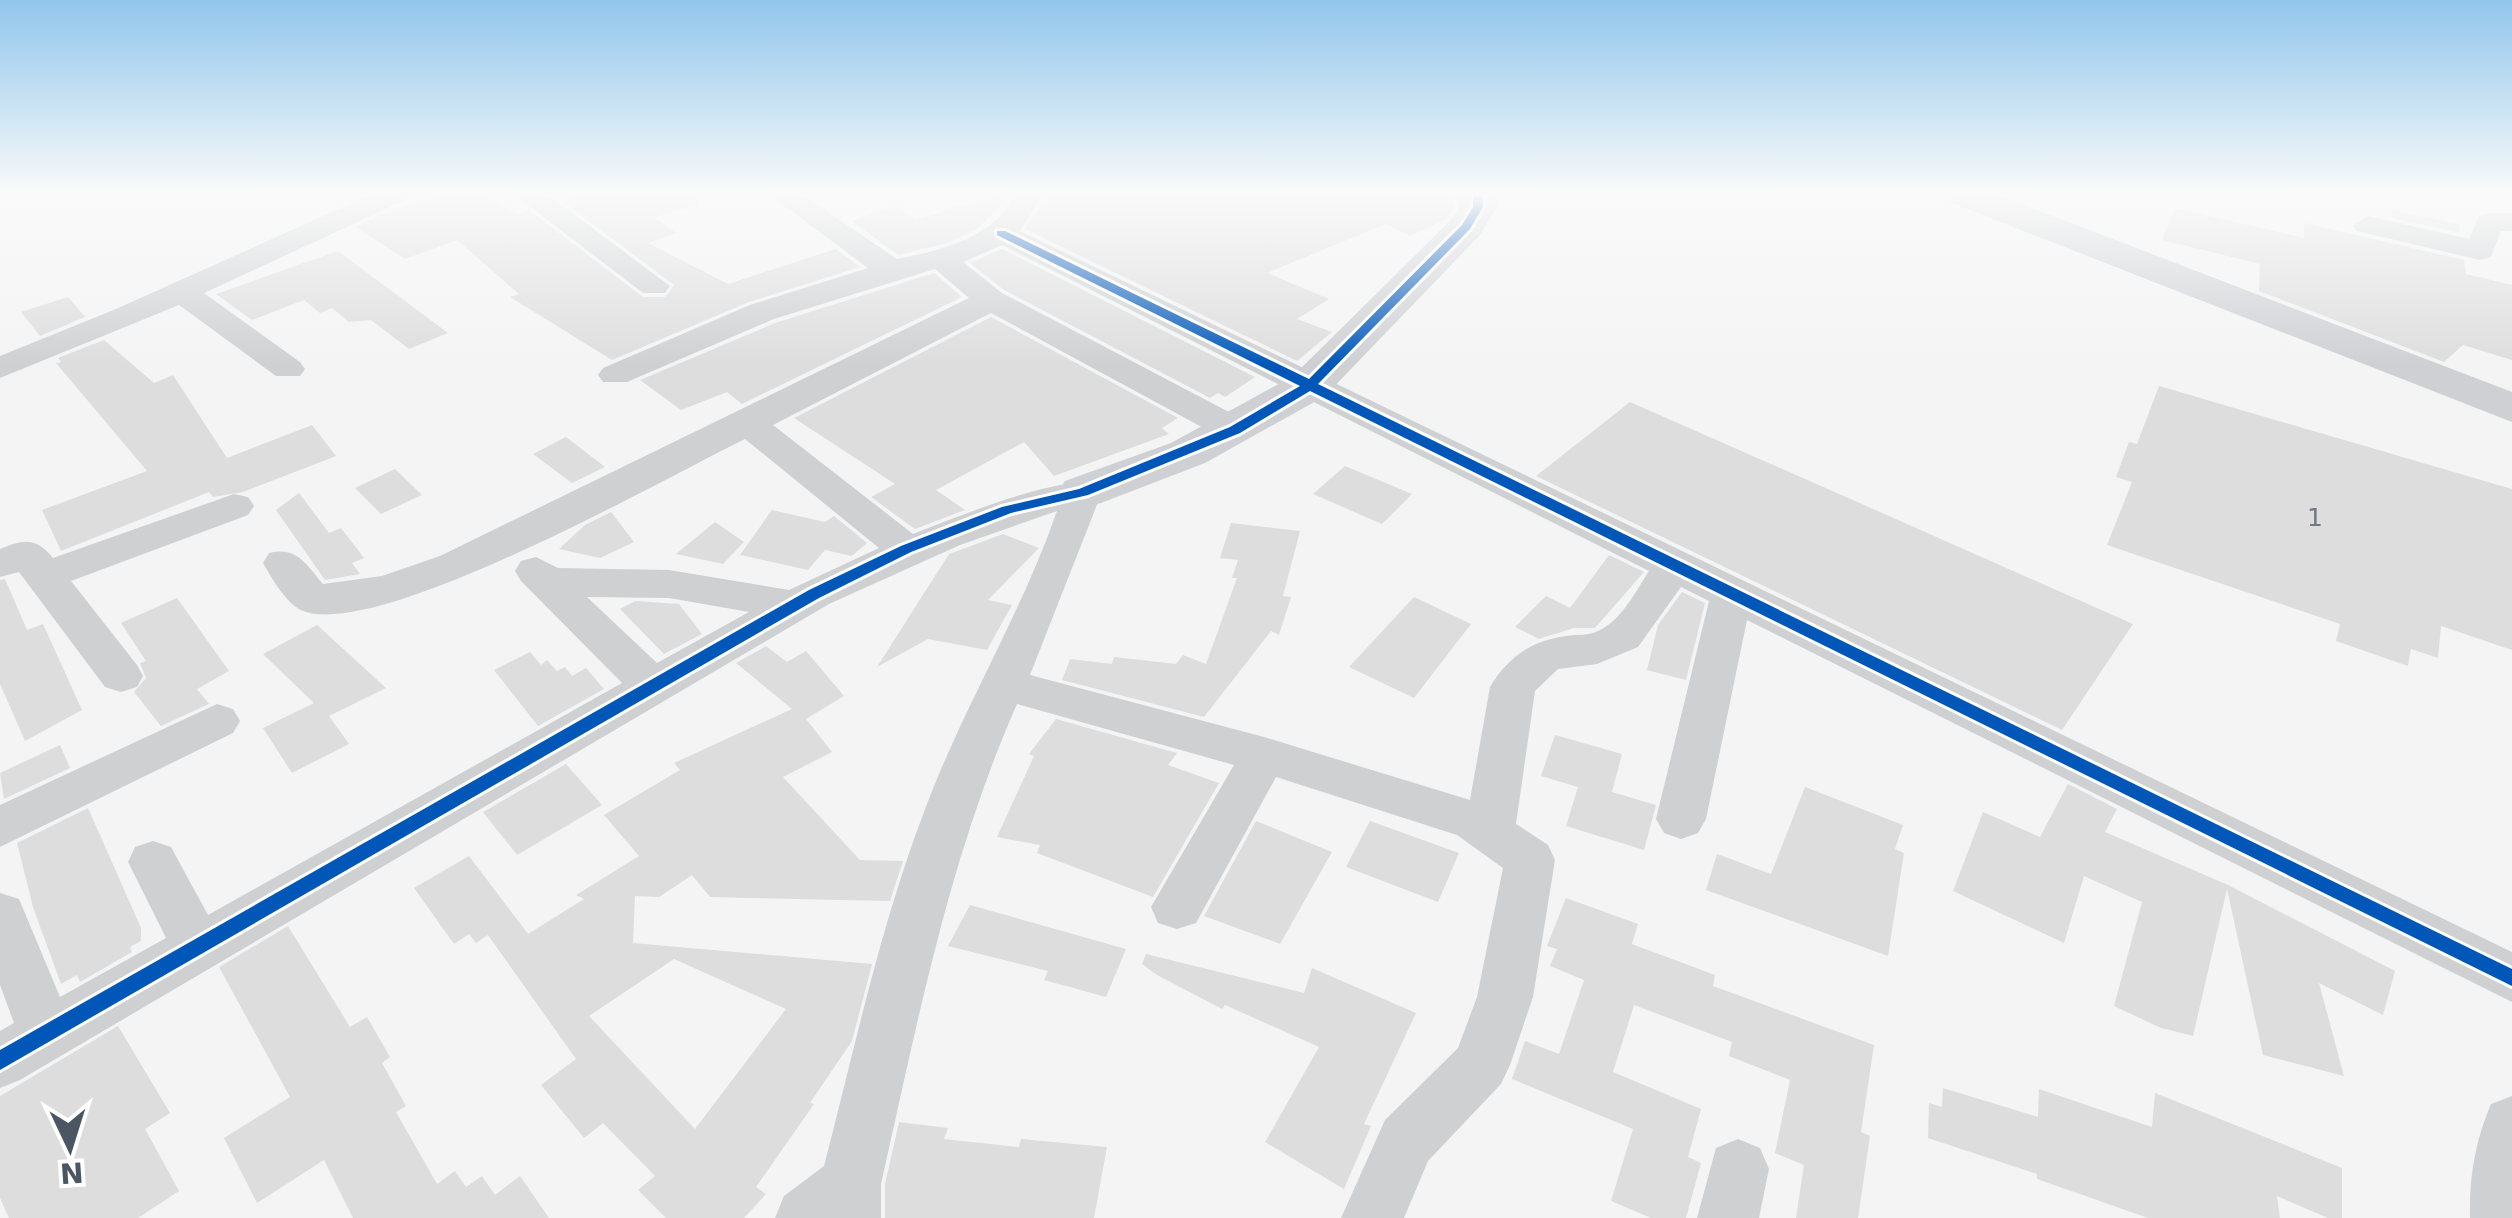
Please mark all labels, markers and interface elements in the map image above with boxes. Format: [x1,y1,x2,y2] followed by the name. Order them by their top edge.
[2307,503,2323,532] house number: 1
[20,1098,120,1198] north arrow
[59,1155,85,1190] text: N

